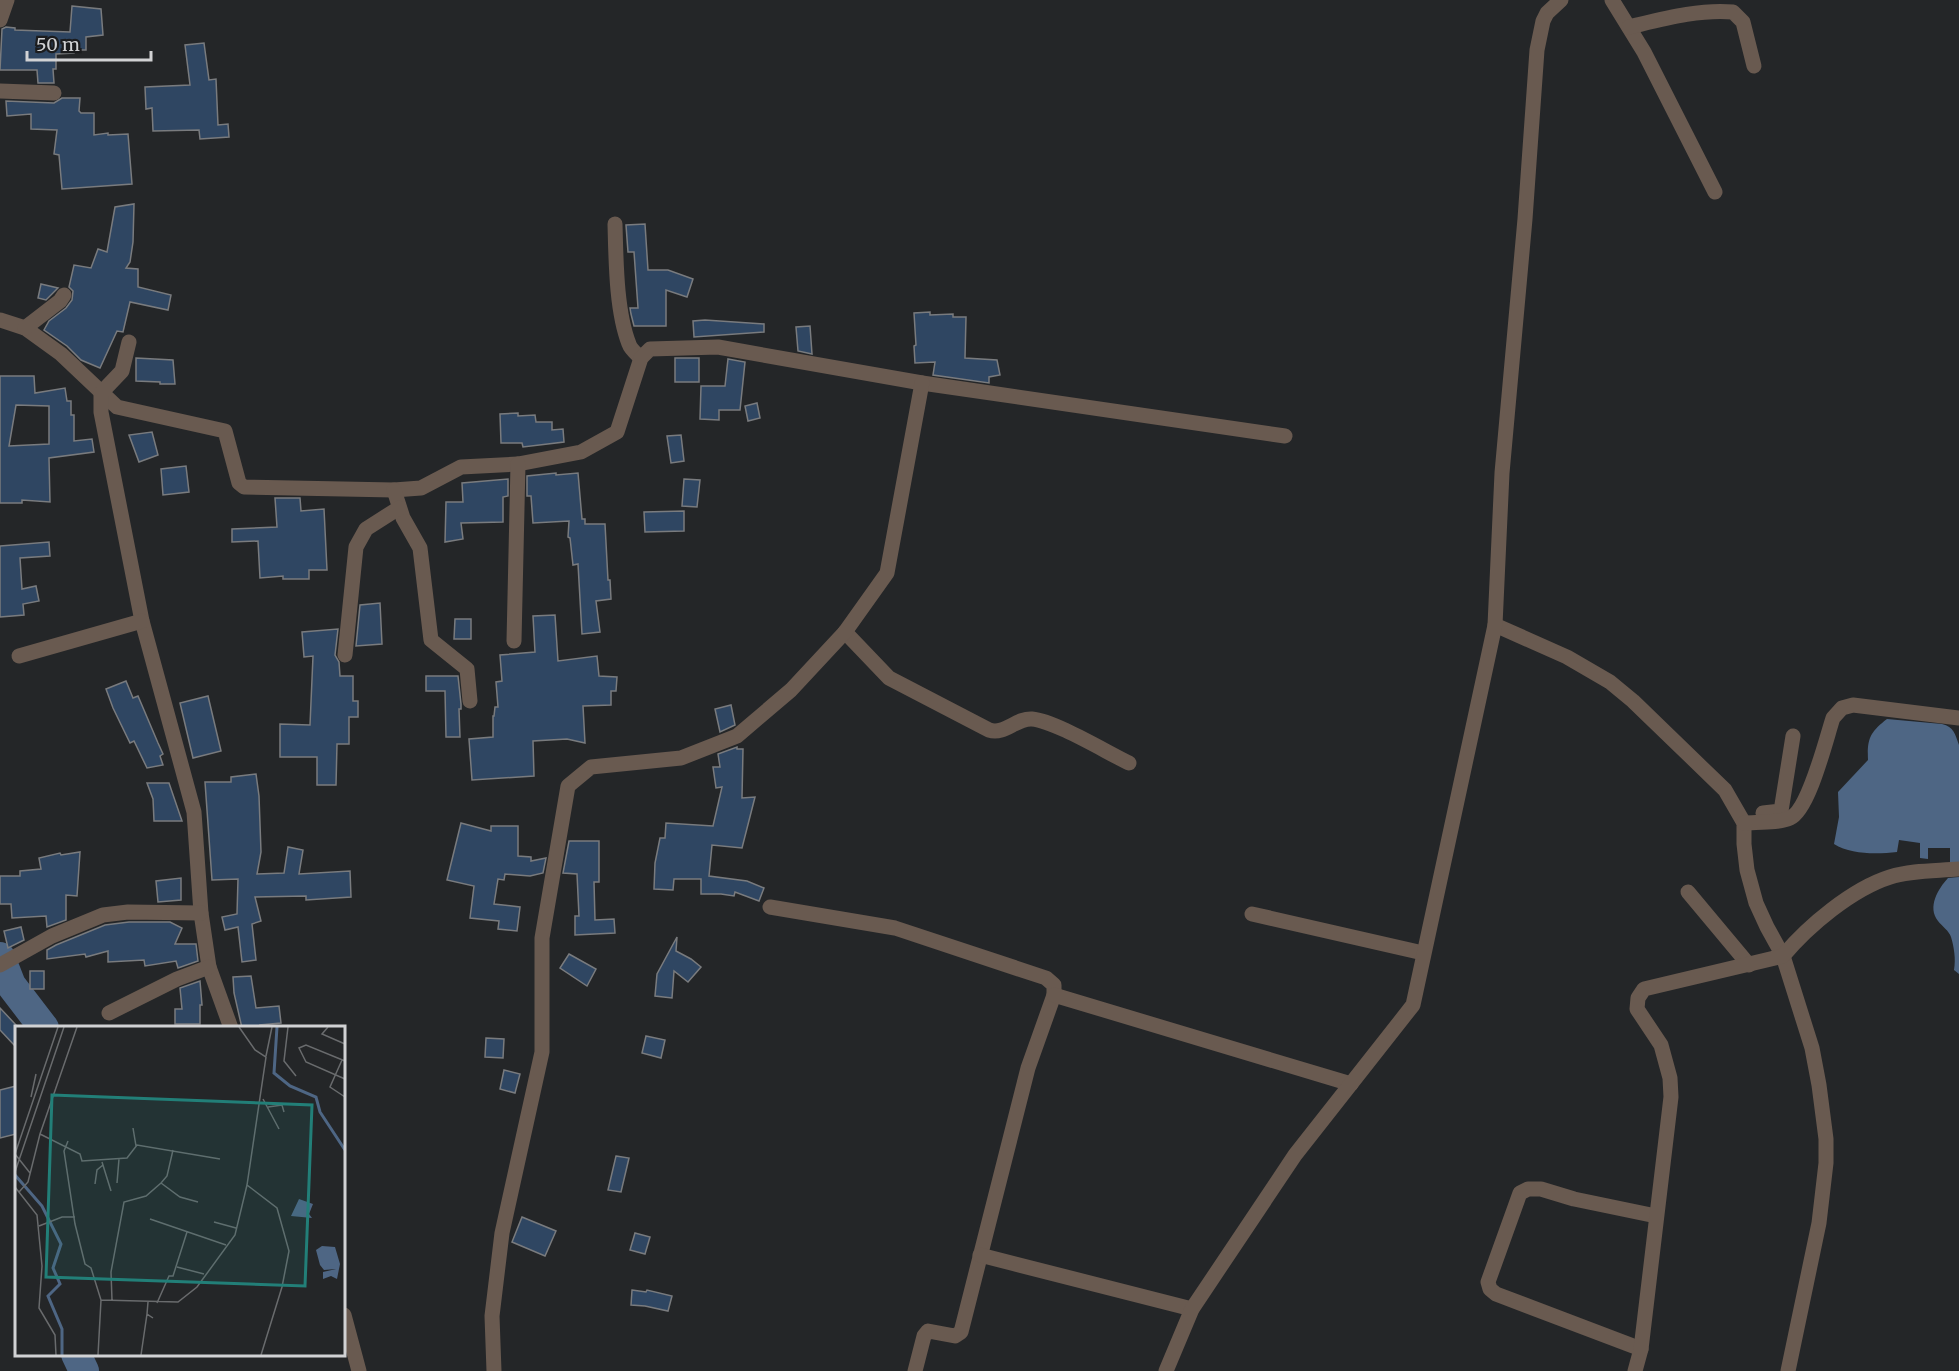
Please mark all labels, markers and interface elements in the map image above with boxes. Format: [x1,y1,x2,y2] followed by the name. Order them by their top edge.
[27,24,152,62] scale bar
[36,33,80,56] text: 50 m
[15,1026,345,1356] inset map

